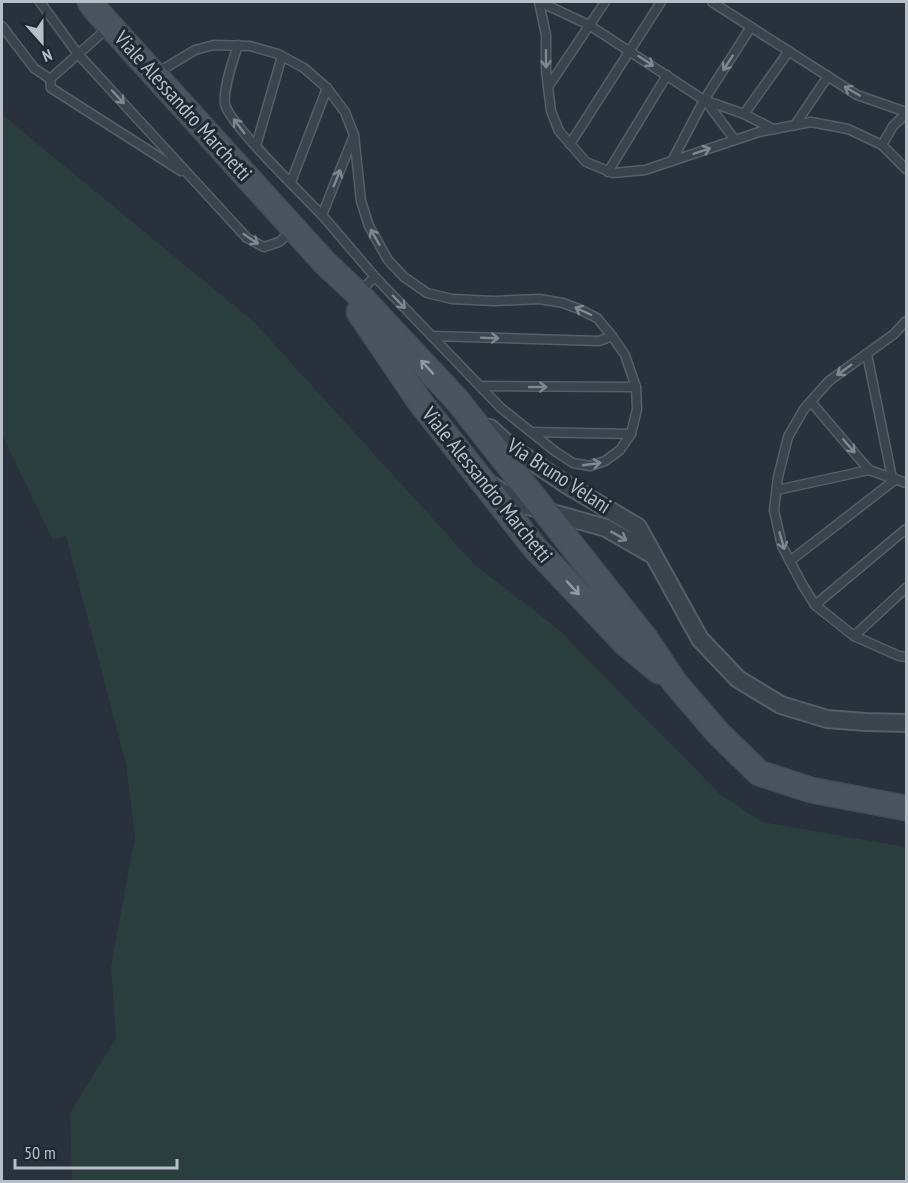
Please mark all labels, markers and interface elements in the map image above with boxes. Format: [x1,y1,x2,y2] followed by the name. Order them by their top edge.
[12,12,72,72] north arrow
[108,24,258,186] street label: Viale Alessandro Marchetti
[40,45,55,67] text: N
[540,49,552,69] one-way arrow
[721,54,733,71] one-way arrow
[637,55,653,67] one-way arrow
[844,85,861,97] one-way arrow
[111,90,125,105] one-way arrow
[233,119,245,135] one-way arrow
[692,145,711,156] one-way arrow
[332,169,343,187] one-way arrow
[368,229,380,246] one-way arrow
[242,233,259,245] one-way arrow
[391,294,406,309] one-way arrow
[574,305,592,317] one-way arrow
[479,332,499,344] one-way arrow
[420,360,434,375] one-way arrow
[837,364,853,376] one-way arrow
[528,381,548,392] one-way arrow
[416,400,559,568] street label: Viale Alessandro Marchetti
[501,431,616,519] street label: Via Bruno Velani
[842,438,856,453] one-way arrow
[582,458,601,469] one-way arrow
[610,530,627,542] one-way arrow
[777,531,788,550] one-way arrow
[565,581,580,596] one-way arrow
[15,1132,177,1170] scale bar
[24,1141,56,1164] text: 50 m

